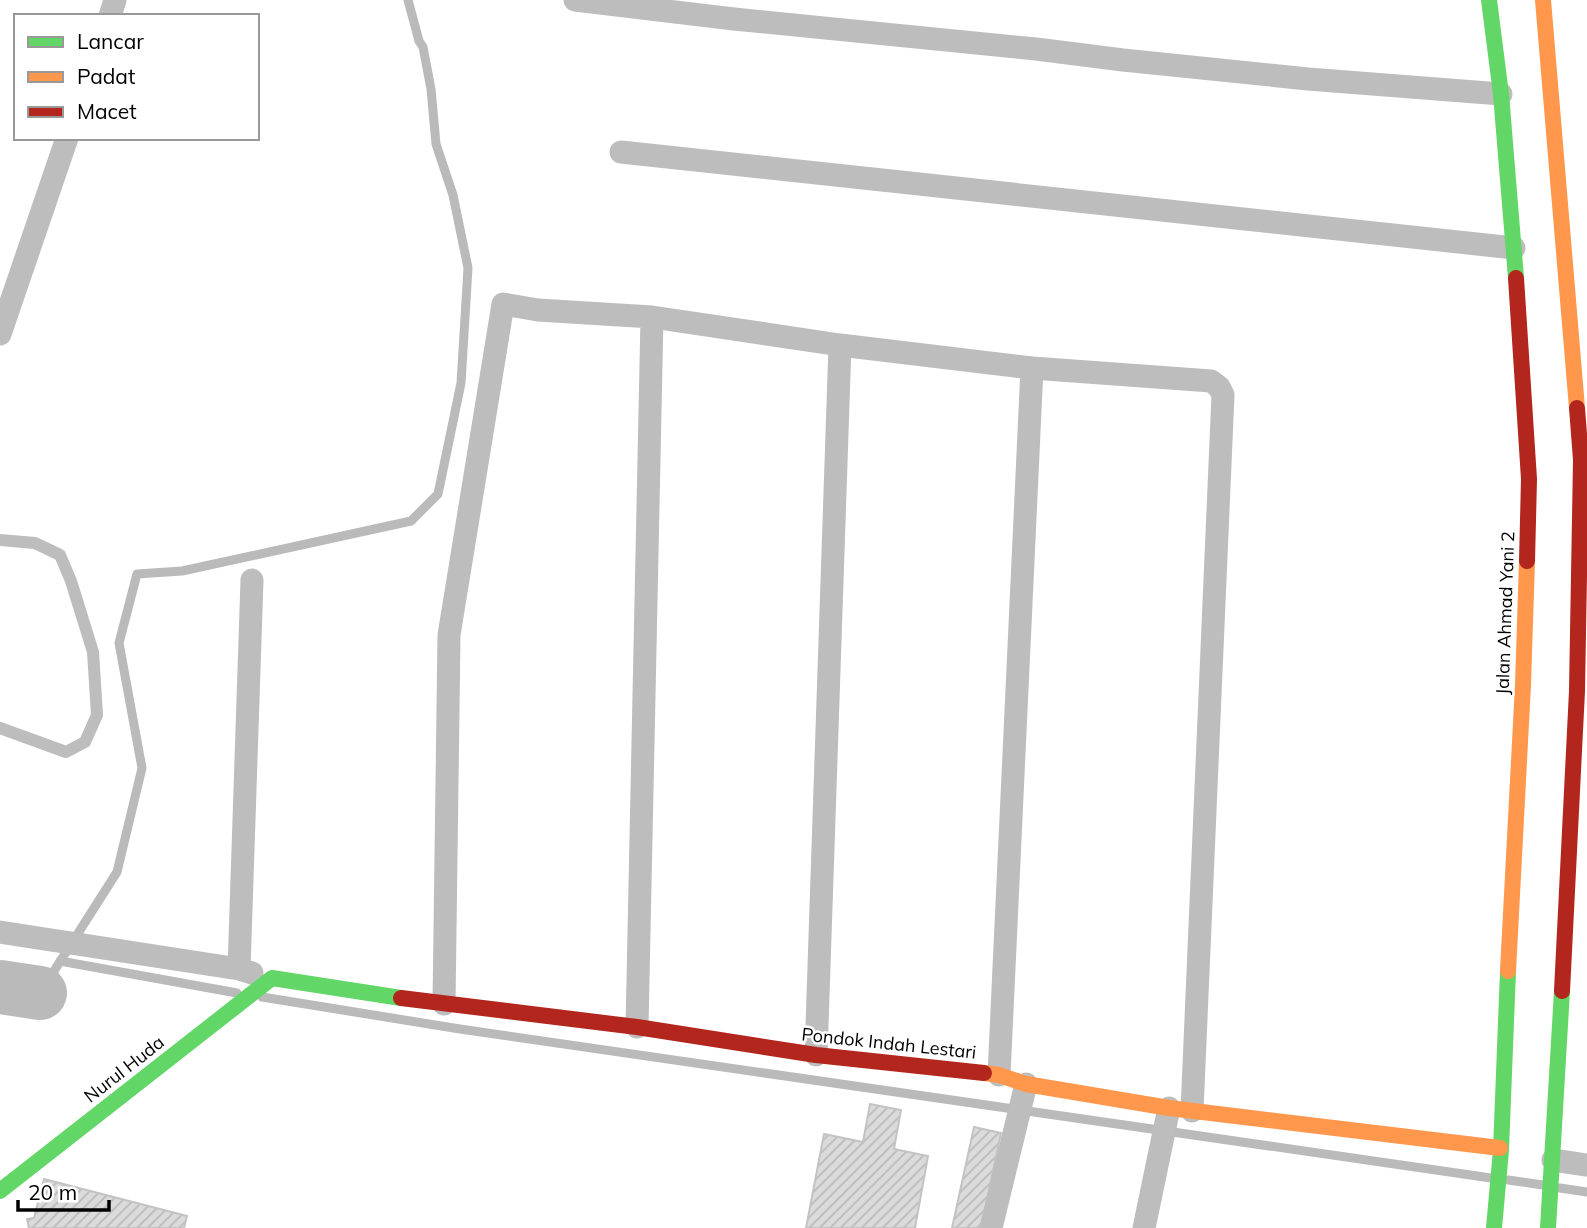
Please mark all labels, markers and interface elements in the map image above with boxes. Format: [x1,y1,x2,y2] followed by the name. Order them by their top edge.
[14,14,259,140] legend
[77,28,144,54] text: Lancar
[77,63,135,89] text: Padat
[77,98,137,124] text: Macet
[1491,531,1519,695] street label: Jalan Ahmad Yani 2
[801,1022,977,1064] street label: Pondok Indah Lestari
[79,1031,169,1107] street label: Nurul Huda
[18,1168,108,1212] scale bar
[28,1179,77,1205] text: 20 m

